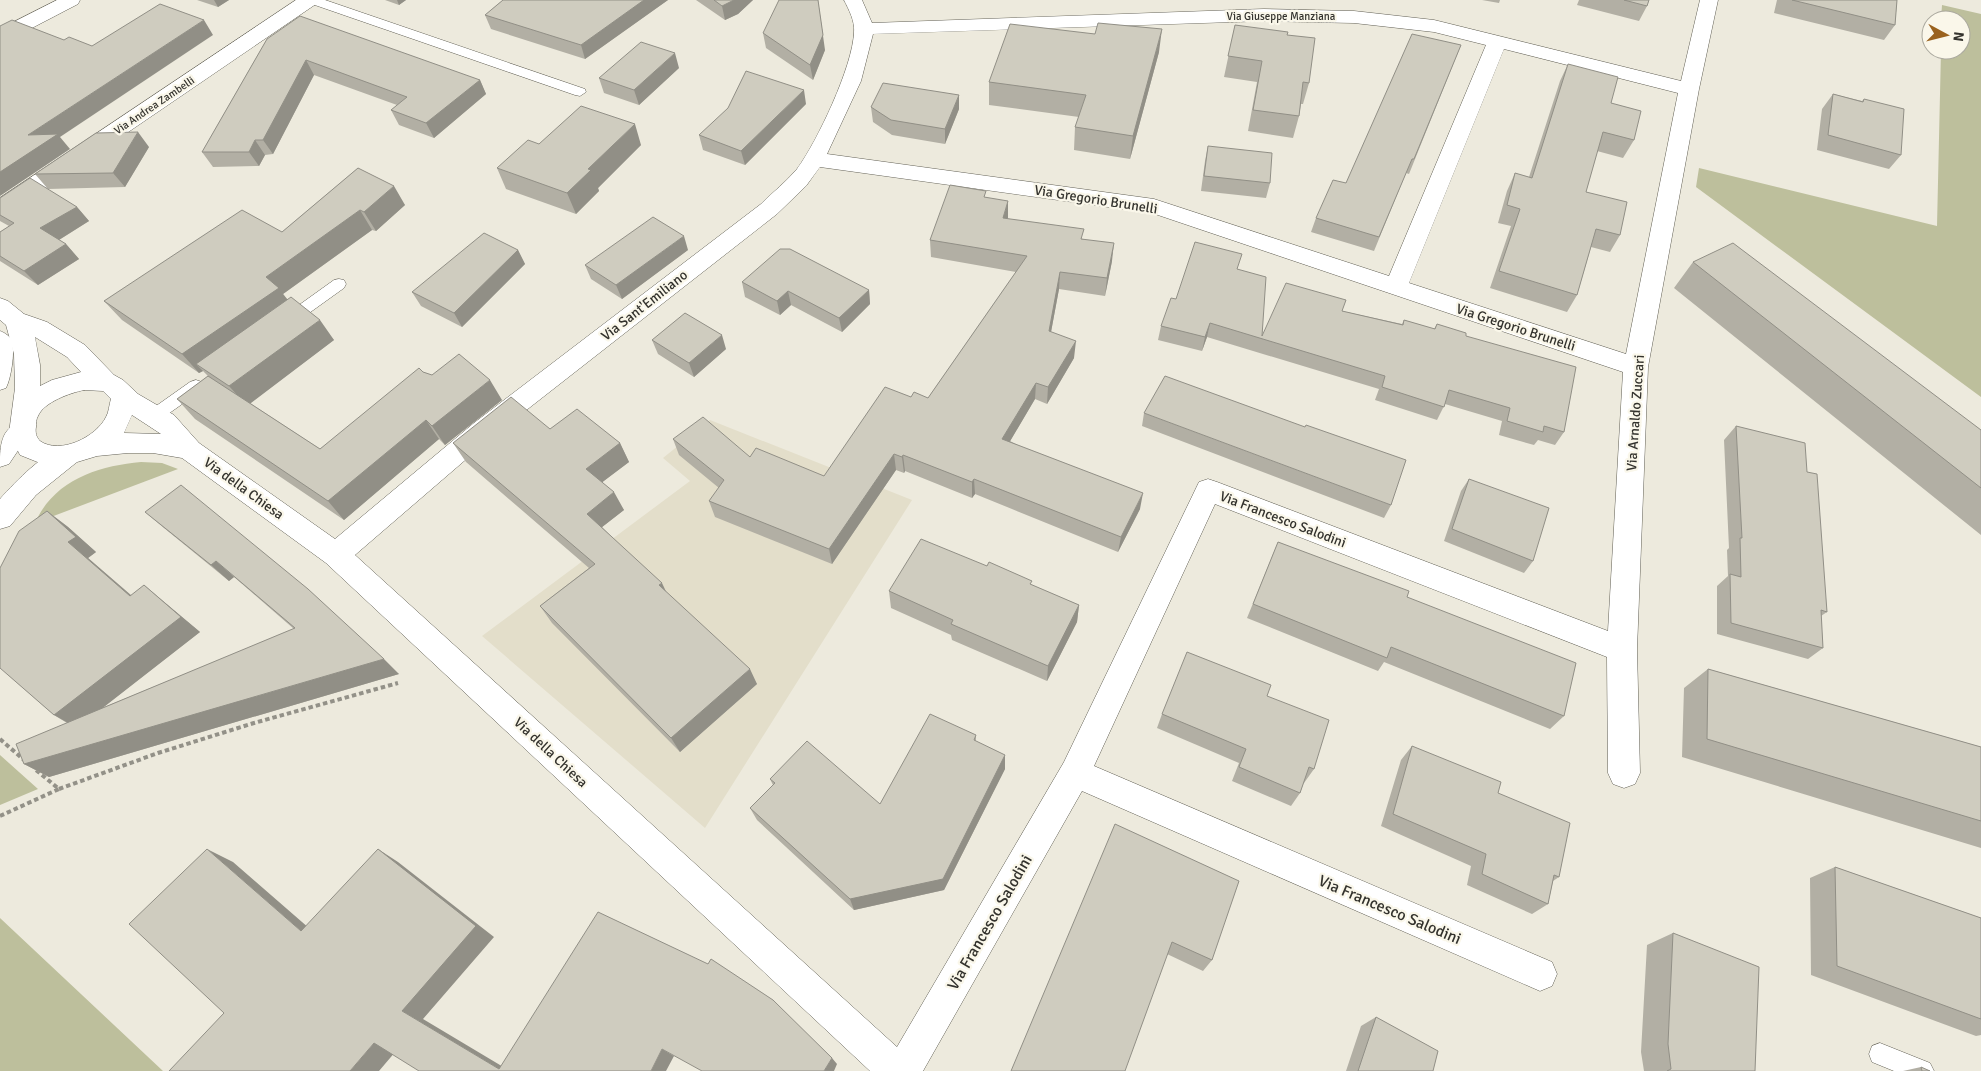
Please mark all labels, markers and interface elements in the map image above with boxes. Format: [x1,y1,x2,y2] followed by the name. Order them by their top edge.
[1227,10,1336,23] street label: Via Giuseppe Manziana
[1921,10,1971,60] north arrow
[1949,31,1967,42] text: N
[112,74,197,137] street label: Via Andrea Zambelli
[1033,181,1159,218] street label: Via Gregorio Brunelli
[598,266,691,344] street label: Via Sant'Emiliano
[1454,300,1578,355] street label: Via Gregorio Brunelli
[1623,354,1648,472] street label: Via Arnaldo Zuccari
[200,454,287,523] street label: Via della Chiesa
[1217,488,1348,551] street label: Via Francesco Salodini
[510,714,591,791] street label: Via della Chiesa
[943,851,1037,994] street label: Via Francesco Salodini
[1315,871,1464,949] street label: Via Francesco Salodini

